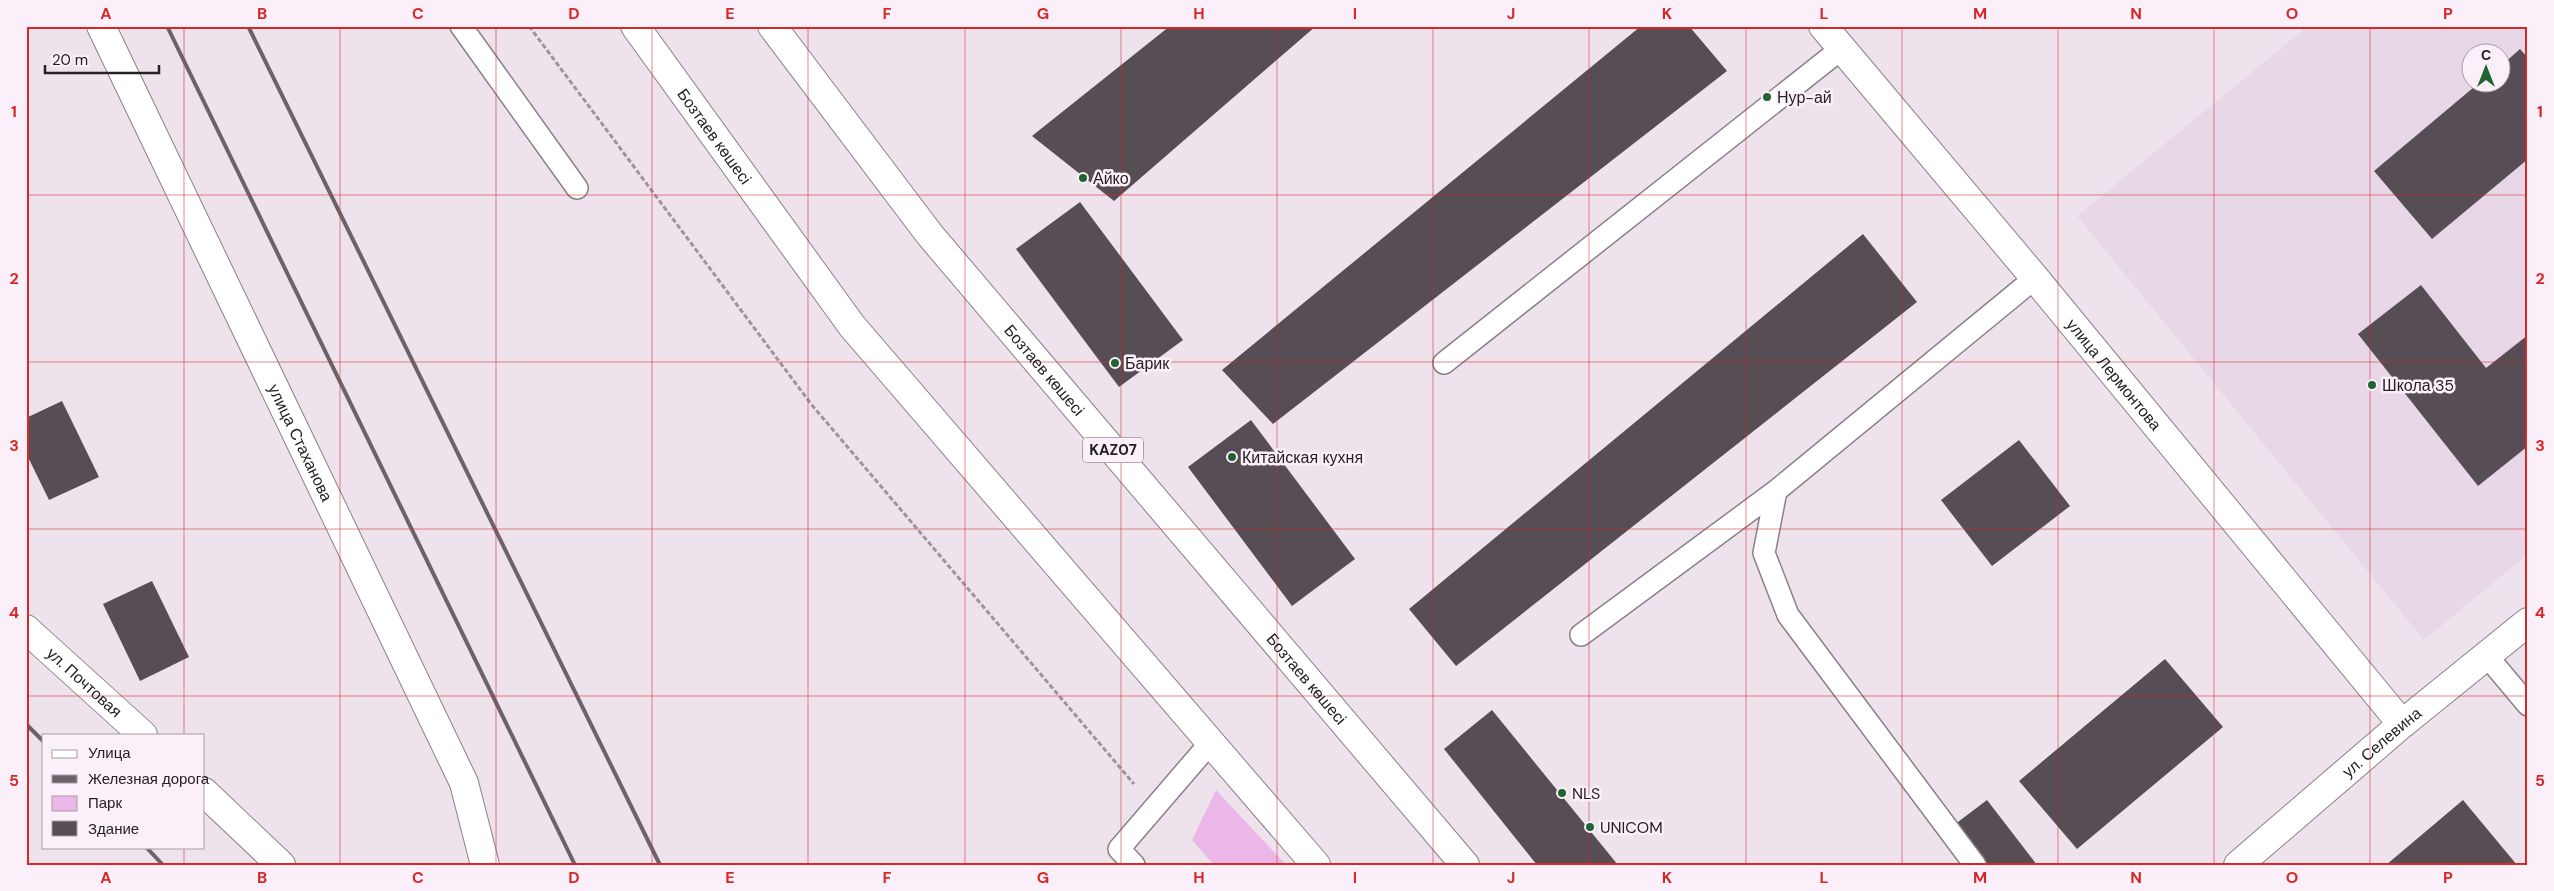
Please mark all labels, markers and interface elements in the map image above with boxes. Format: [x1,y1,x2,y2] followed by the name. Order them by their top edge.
[100,3,112,24] text: A
[257,3,267,24] text: B
[412,3,424,24] text: C
[568,3,580,24] text: D
[725,3,735,24] text: E
[883,3,892,24] text: F
[1037,3,1049,24] text: G
[1193,3,1205,24] text: H
[1353,3,1357,24] text: I
[1507,3,1515,24] text: J
[1662,3,1673,24] text: K
[1820,3,1829,24] text: L
[1973,3,1987,24] text: M
[2130,3,2142,24] text: N
[2286,3,2298,24] text: O
[2443,3,2453,24] text: P
[45,42,159,74] scale bar
[2462,42,2512,92] north arrow
[2481,46,2491,64] text: С
[52,50,88,70] text: 20 m
[673,84,756,188] street label: Бозтаев көшесі
[1777,87,1832,108] place label: Нур-ай
[1761,91,1773,103] marker: Нур-ай
[11,101,17,122] text: 1
[2537,101,2543,122] text: 1
[1093,168,1129,189] place label: Айко
[1077,172,1089,184] marker: Айко
[9,268,19,289] text: 2
[2535,268,2545,289] text: 2
[2062,314,2166,435] street label: улица Лермонтова
[1000,320,1089,420] street label: Бозтаев көшесі
[1125,353,1170,374] place label: Барик
[1109,357,1121,369] marker: Барик
[2382,375,2454,396] place label: Школа 35
[2366,379,2378,391] marker: Школа 35
[264,381,338,505] street label: улица Стаханова
[9,435,19,456] text: 3
[2535,435,2545,456] text: 3
[1083,438,1143,462] road number: KAZ07
[1242,447,1363,468] place label: Китайская кухня
[1226,451,1238,463] marker: Китайская кухня
[9,602,19,623] text: 4
[2535,602,2545,623] text: 4
[1262,629,1351,729] street label: Бозтаев көшесі
[42,642,127,722] street label: ул. Почтовая
[2337,702,2425,782] street label: ул. Селевина
[42,734,205,848] legend
[88,743,131,763] text: Улица
[88,769,210,789] text: Железная дорога
[9,770,19,791] text: 5
[2535,770,2545,791] text: 5
[1572,783,1600,804] place label: NLS
[1556,787,1568,799] marker: NLS
[88,793,122,813] text: Парк
[1600,817,1663,838] place label: UNICOM
[88,819,139,839] text: Здание
[1584,821,1596,833] marker: UNICOM
[100,867,112,888] text: A
[257,867,267,888] text: B
[412,867,424,888] text: C
[568,867,580,888] text: D
[725,867,735,888] text: E
[883,867,892,888] text: F
[1037,867,1049,888] text: G
[1193,867,1205,888] text: H
[1353,867,1357,888] text: I
[1507,867,1515,888] text: J
[1662,867,1673,888] text: K
[1820,867,1829,888] text: L
[1973,867,1987,888] text: M
[2130,867,2142,888] text: N
[2286,867,2298,888] text: O
[2443,867,2453,888] text: P

